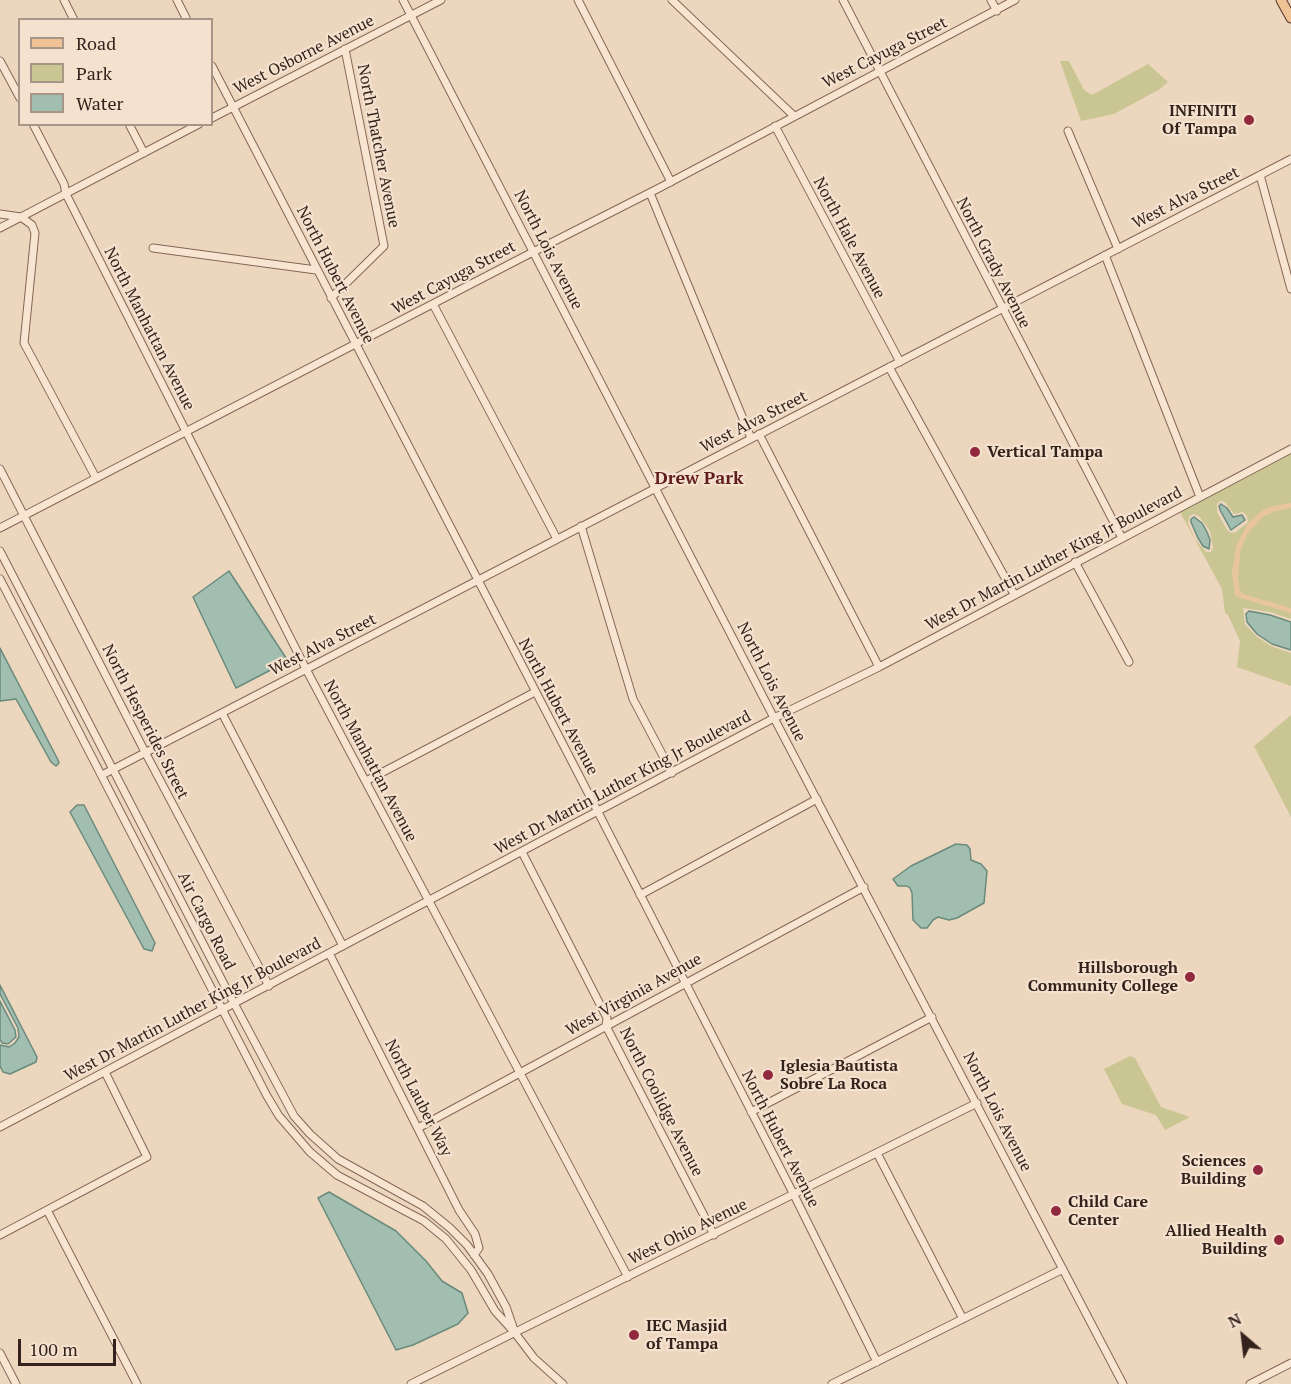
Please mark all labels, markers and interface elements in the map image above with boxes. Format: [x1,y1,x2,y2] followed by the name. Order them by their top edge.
[231,11,377,99] street label: West Osborne Avenue
[819,13,951,93] street label: West Cayuga Street
[18,18,213,126] legend
[76,31,116,55] text: Road
[76,61,112,85] text: Park
[353,62,403,230] street label: North Thatcher Avenue
[76,91,123,115] text: Water
[1162,101,1237,139] place label: INFINITI Of Tampa
[1242,113,1256,127] marker: INFINITI Of Tampa
[1129,163,1243,233] street label: West Alva Street
[809,174,889,302] street label: North Hale Avenue
[510,187,586,313] street label: North Lois Avenue
[952,194,1034,332] street label: North Grady Avenue
[292,203,378,347] street label: North Hubert Avenue
[389,237,519,319] street label: West Cayuga Street
[99,244,199,414] street label: North Manhattan Avenue
[697,387,811,457] street label: West Alva Street
[987,442,1103,462] place label: Vertical Tampa
[968,445,982,459] marker: Vertical Tampa
[654,468,744,490] district label: Drew Park
[922,483,1186,635] street label: West Dr Martin Luther King Jr Boulevard
[266,610,380,680] street label: West Alva Street
[733,619,809,745] street label: North Lois Avenue
[514,635,602,779] street label: North Hubert Avenue
[98,641,192,803] street label: North Hesperides Street
[319,677,421,845] street label: North Manhattan Avenue
[491,707,755,859] street label: West Dr Martin Luther King Jr Boulevard
[173,869,239,973] street label: Air Cargo Road
[61,934,325,1086] street label: West Dr Martin Luther King Jr Boulevard
[563,950,705,1040] street label: West Virginia Avenue
[1028,958,1178,996] place label: Hillsborough Community College
[1183,970,1197,984] marker: Hillsborough Community College
[615,1024,707,1180] street label: North Coolidge Avenue
[380,1036,456,1160] street label: North Lauber Way
[959,1049,1035,1175] street label: North Lois Avenue
[780,1056,898,1094] place label: Iglesia Bautista Sobre La Roca
[737,1067,823,1211] street label: North Hubert Avenue
[761,1068,775,1082] marker: Iglesia Bautista Sobre La Roca
[1181,1151,1246,1189] place label: Sciences Building
[1251,1163,1265,1177] marker: Sciences Building
[1068,1192,1148,1230] place label: Child Care Center
[625,1195,751,1269] street label: West Ohio Avenue
[1049,1204,1063,1218] marker: Child Care Center
[1165,1221,1267,1259] place label: Allied Health Building
[1272,1233,1286,1247] marker: Allied Health Building
[1213,1306,1273,1366] north arrow
[1224,1308,1245,1333] text: N
[646,1316,727,1354] place label: IEC Masjid of Tampa
[21,1327,118,1365] scale bar
[627,1328,641,1342] marker: IEC Masjid of Tampa
[29,1337,78,1361] text: 100 m

